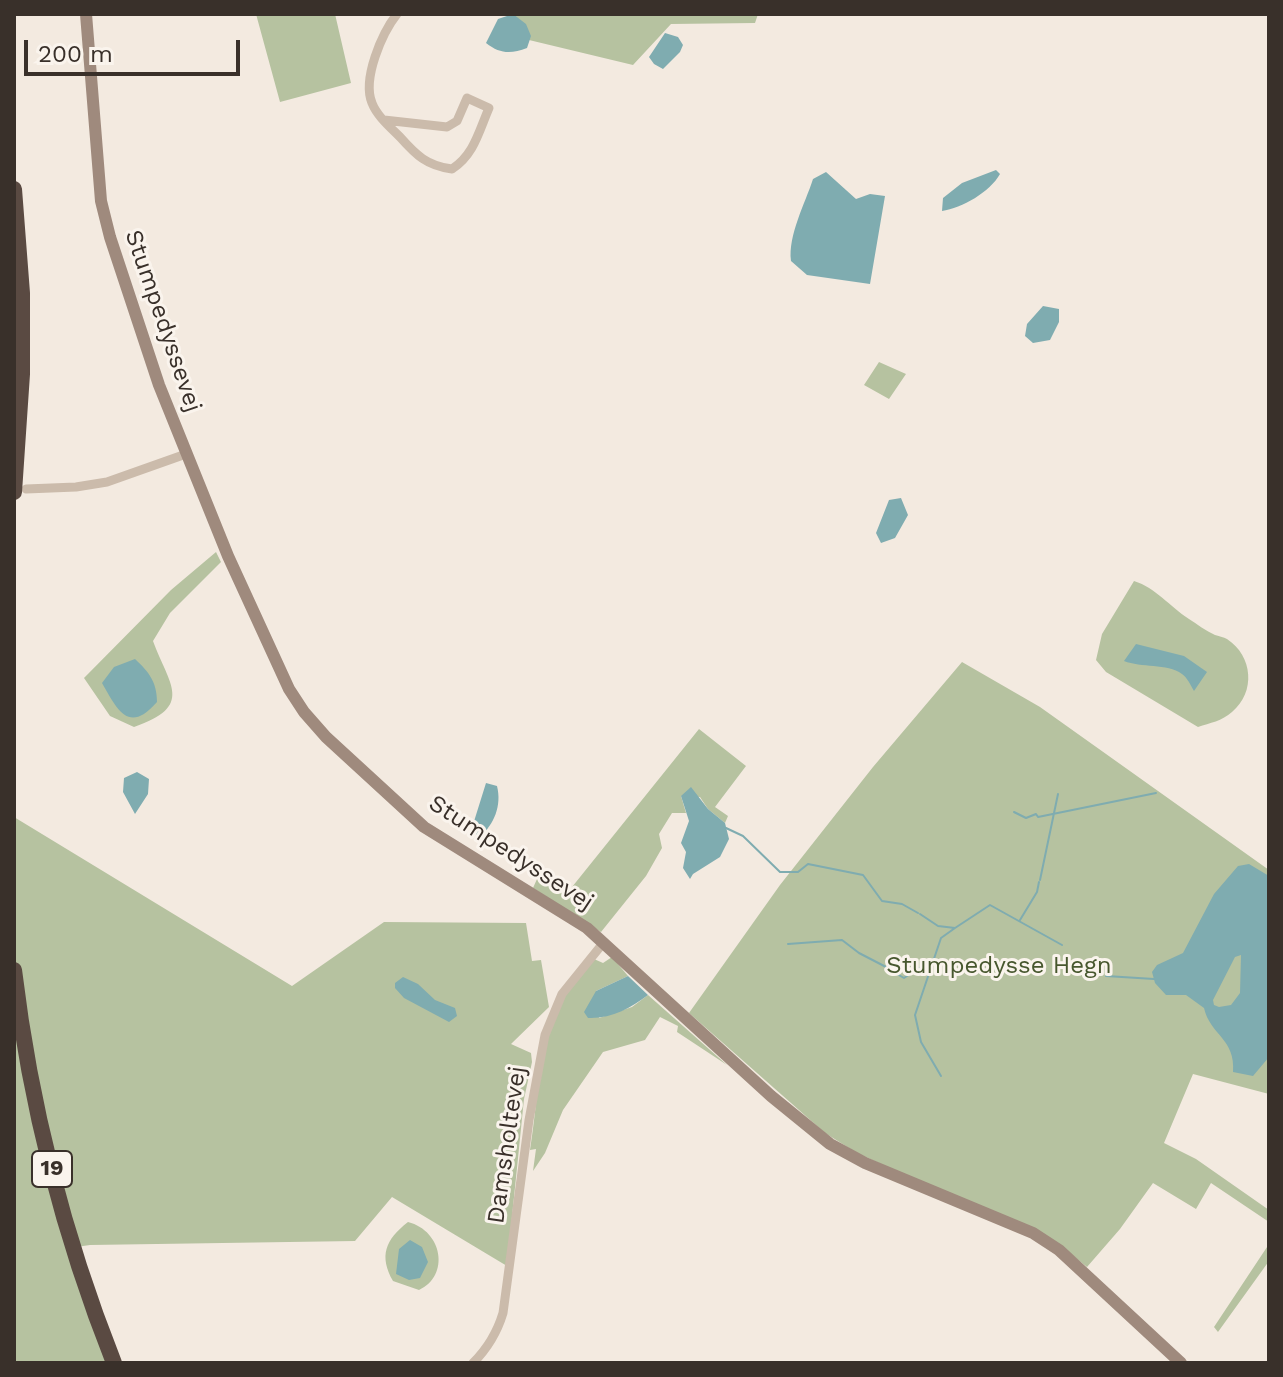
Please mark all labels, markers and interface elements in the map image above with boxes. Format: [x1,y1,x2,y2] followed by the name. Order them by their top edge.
[28,24,244,74] scale bar
[38,40,113,68] text: 200 m
[118,226,208,416] street label: Stumpedyssevej
[423,789,599,917] street label: Stumpedyssevej
[886,952,1112,980] park label: Stumpedysse Hegn
[482,1064,532,1226] street label: Damsholtevej
[32,1151,72,1187] road number: 19

